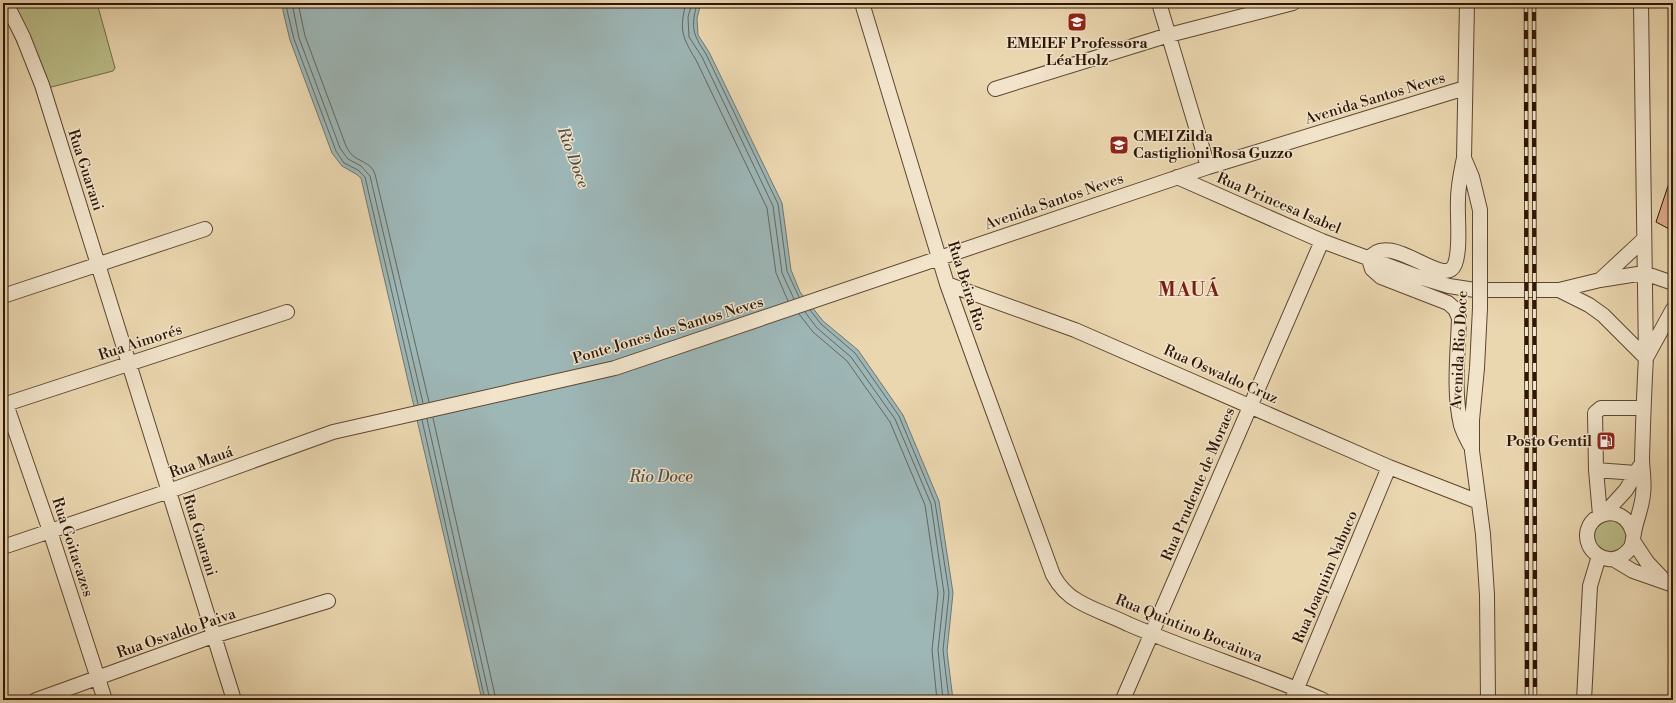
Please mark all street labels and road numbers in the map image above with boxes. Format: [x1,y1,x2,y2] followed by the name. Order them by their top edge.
[1302,68,1448,129] street label: Avenida Santos Neves
[63,127,108,213] street label: Rua Guarani
[981,169,1126,234] street label: Avenida Santos Neves
[1214,169,1344,238] street label: Rua Princesa Isabel
[943,239,990,334] street label: Rua Beira Rio
[1447,290,1472,411] street label: Avenida Rio Doce
[571,292,766,369] street label: Ponte Jones dos Santos Neves
[96,320,184,365] street label: Rua Aimorés
[1160,341,1281,408] street label: Rua Oswaldo Cruz
[1157,404,1239,564] street label: Rua Prudente de Moraes
[167,442,236,483] street label: Rua Mauá
[178,492,221,578] street label: Rua Guarani
[47,495,98,599] street label: Rua Goitacazes
[1289,508,1362,647] street label: Rua Joaquim Nabuco
[1112,590,1266,667] street label: Rua Quintino Bocaiuva
[114,604,239,663] street label: Rua Osvaldo Paiva

